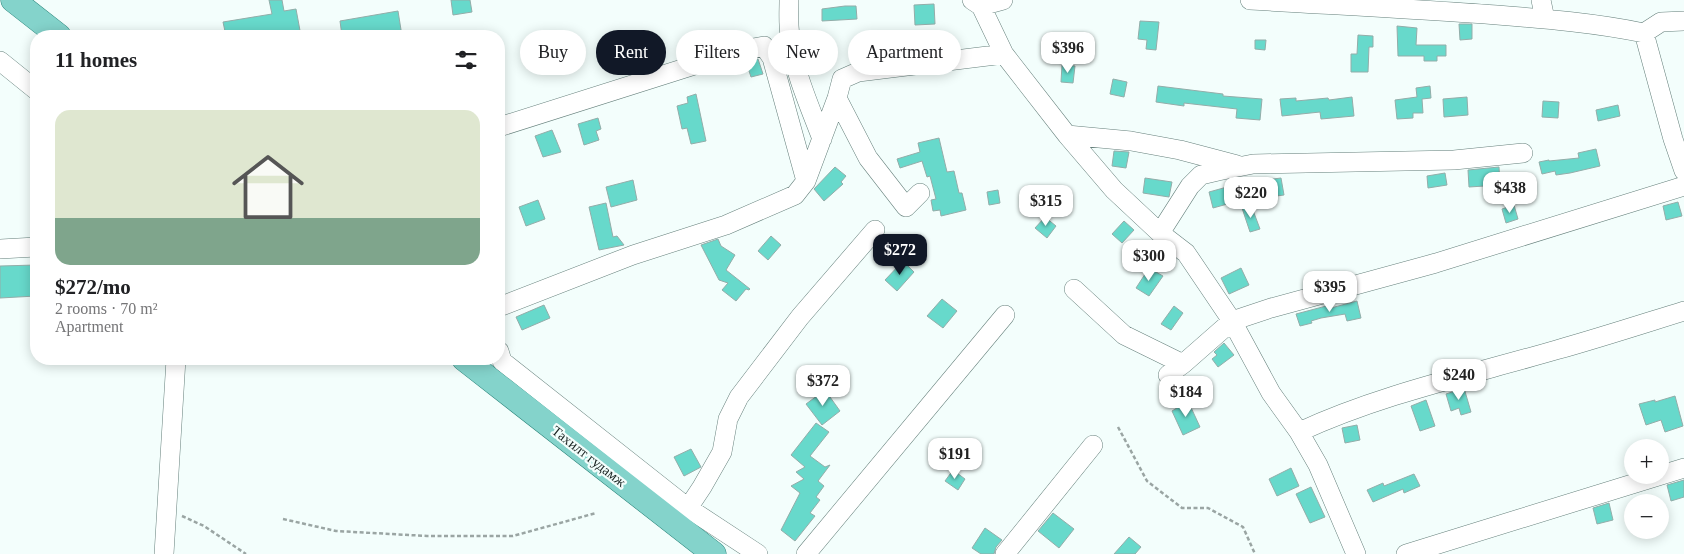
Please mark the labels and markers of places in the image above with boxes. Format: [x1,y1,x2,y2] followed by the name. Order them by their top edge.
[1038,32,1098,74] pin: $396
[1480,172,1540,214] pin: $438
[1221,176,1281,219] pin: $220
[1016,184,1076,227] pin: $315
[870,234,930,276] pin: $272
[1119,240,1179,282] pin: $300
[1300,270,1360,313] pin: $395
[1429,358,1489,401] pin: $240
[793,364,853,407] pin: $372
[1156,376,1216,418] pin: $184
[925,438,985,480] pin: $191

